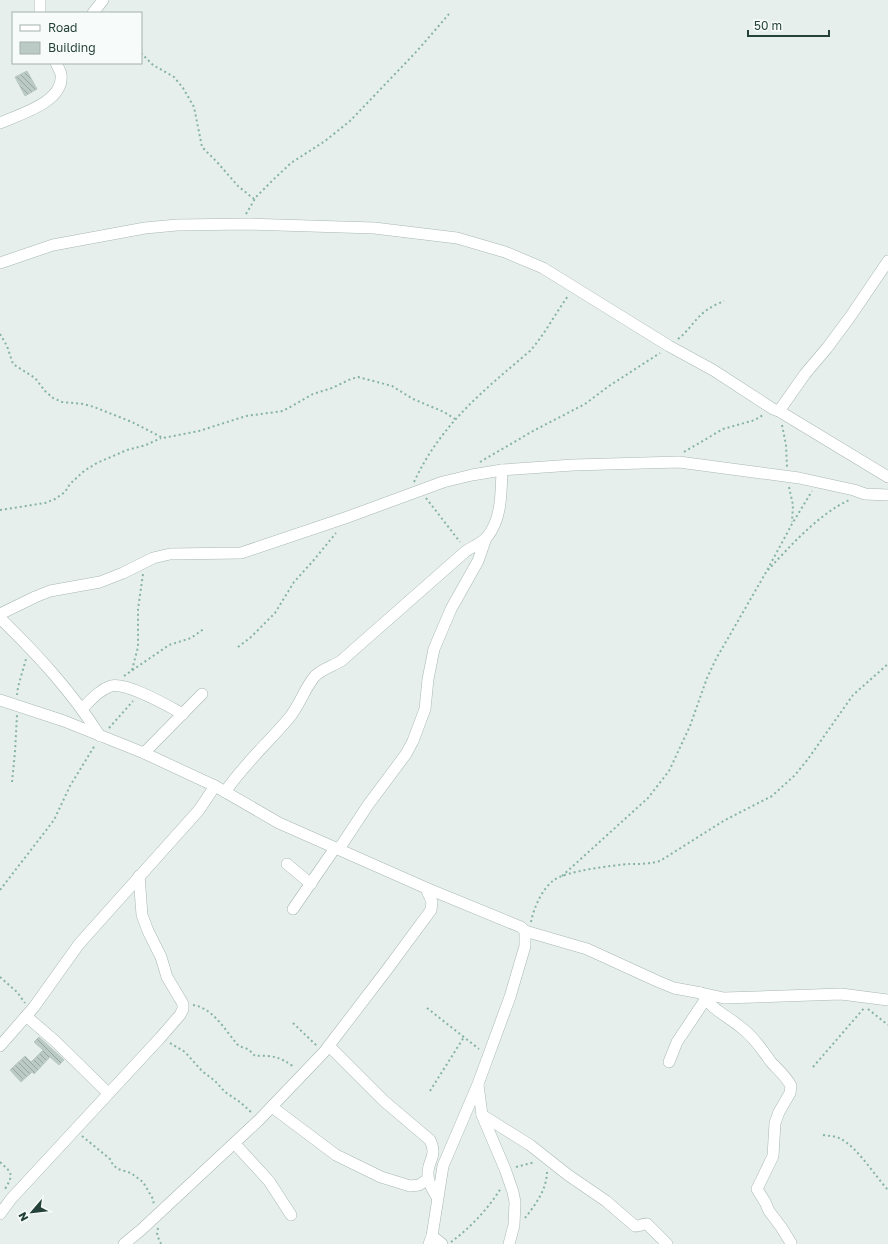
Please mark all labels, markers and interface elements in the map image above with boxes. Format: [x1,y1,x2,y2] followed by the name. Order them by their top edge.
[12,12,142,64] legend
[748,12,829,38] scale bar
[754,18,782,33] text: 50 m
[48,20,77,35] text: Road
[48,40,96,55] text: Building
[12,1192,52,1232] north arrow
[15,1210,30,1224] text: N

